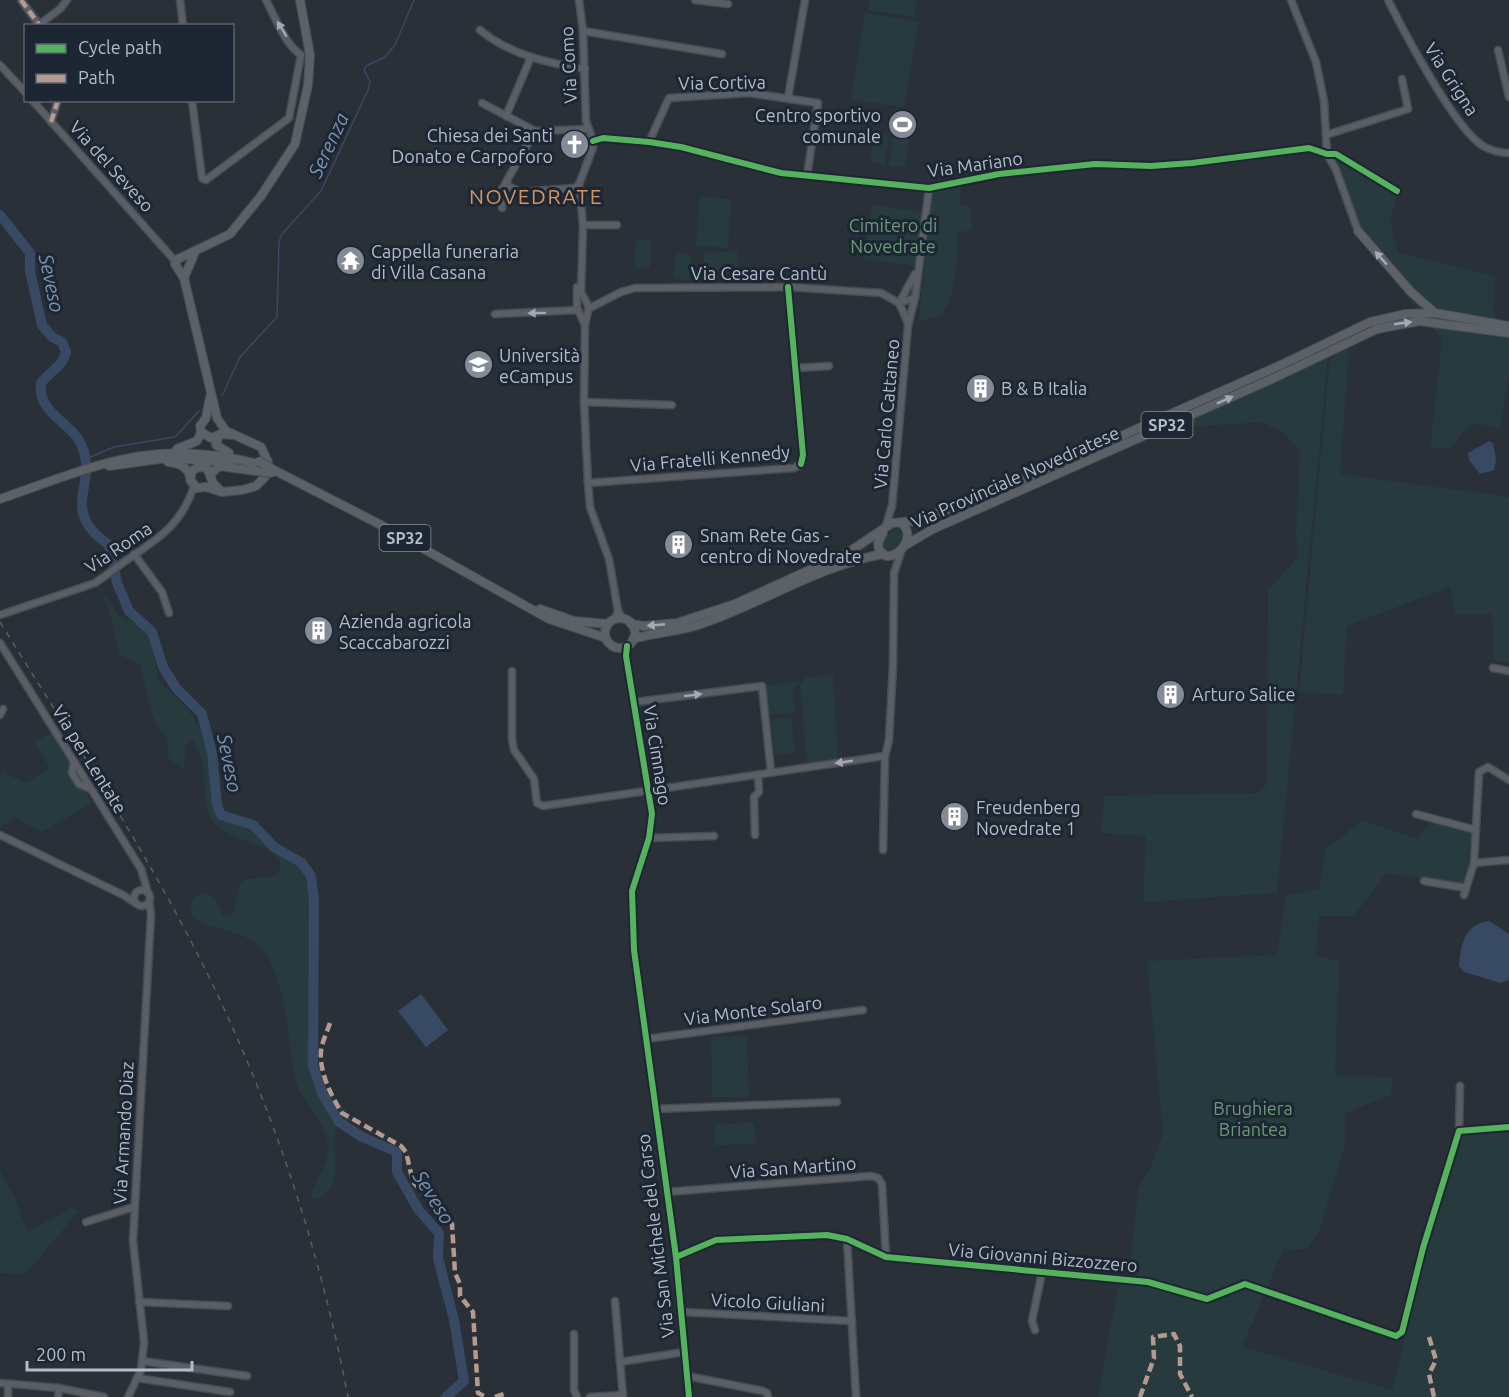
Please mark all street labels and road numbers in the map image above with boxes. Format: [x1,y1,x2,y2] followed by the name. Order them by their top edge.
[556,26,580,104] street label: Via Como
[1421,39,1483,119] street label: Via Grigna
[678,71,766,93] street label: Via Cortiva
[66,116,158,216] street label: Via del Seveso
[926,147,1024,181] street label: Via Mariano
[691,263,827,283] street label: Via Cesare Cantù
[869,338,903,490] street label: Via Carlo Cattaneo
[1142,412,1192,438] road number: SP32
[908,422,1122,532] street label: Via Provinciale Novedratese
[629,441,791,475] street label: Via Fratelli Kennedy
[81,517,155,577] street label: Via Roma
[380,525,430,551] road number: SP32
[49,701,131,817] street label: Via per Lentate
[640,704,676,806] street label: Via Cimnago
[683,992,823,1028] street label: Via Monte Solaro
[109,1061,137,1205] street label: Via Armando Diaz
[633,1133,677,1339] street label: Via San Michele del Carso
[729,1153,857,1181] street label: Via San Martino
[948,1239,1138,1275] street label: Via Giovanni Bizzozzero
[710,1289,826,1315] street label: Vicolo Giuliani

